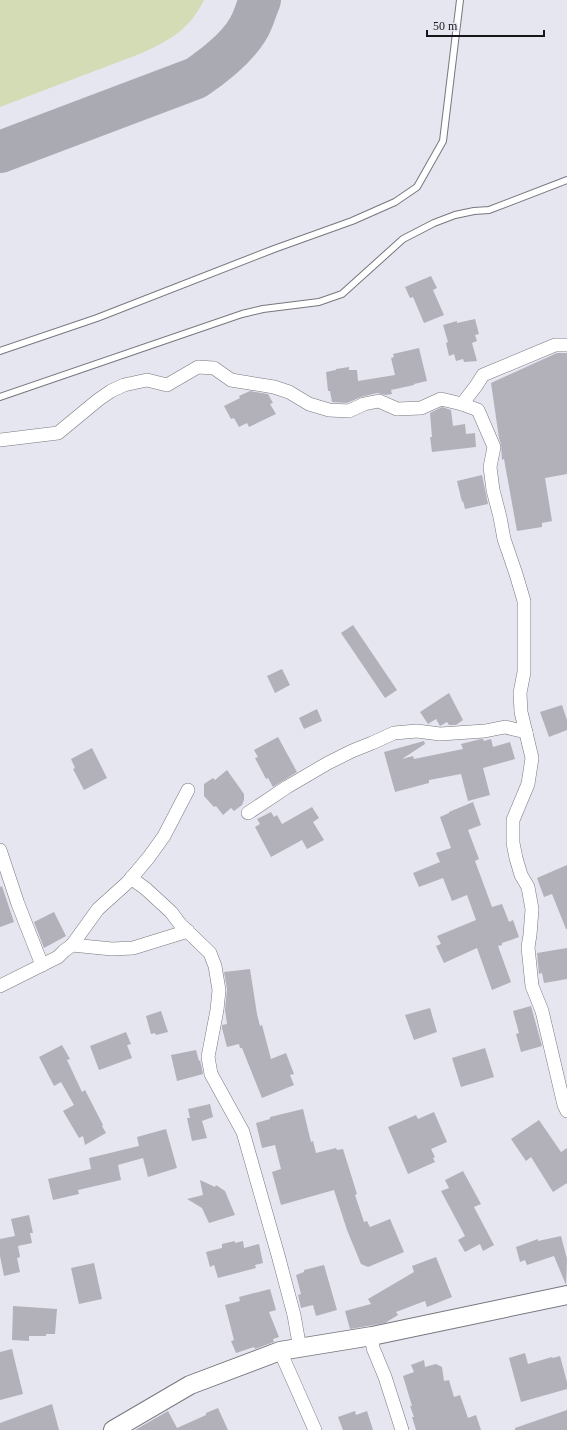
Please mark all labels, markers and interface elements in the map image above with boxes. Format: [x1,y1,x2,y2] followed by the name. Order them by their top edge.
[427,12,544,38] scale bar
[433,19,458,33] text: 50 m

